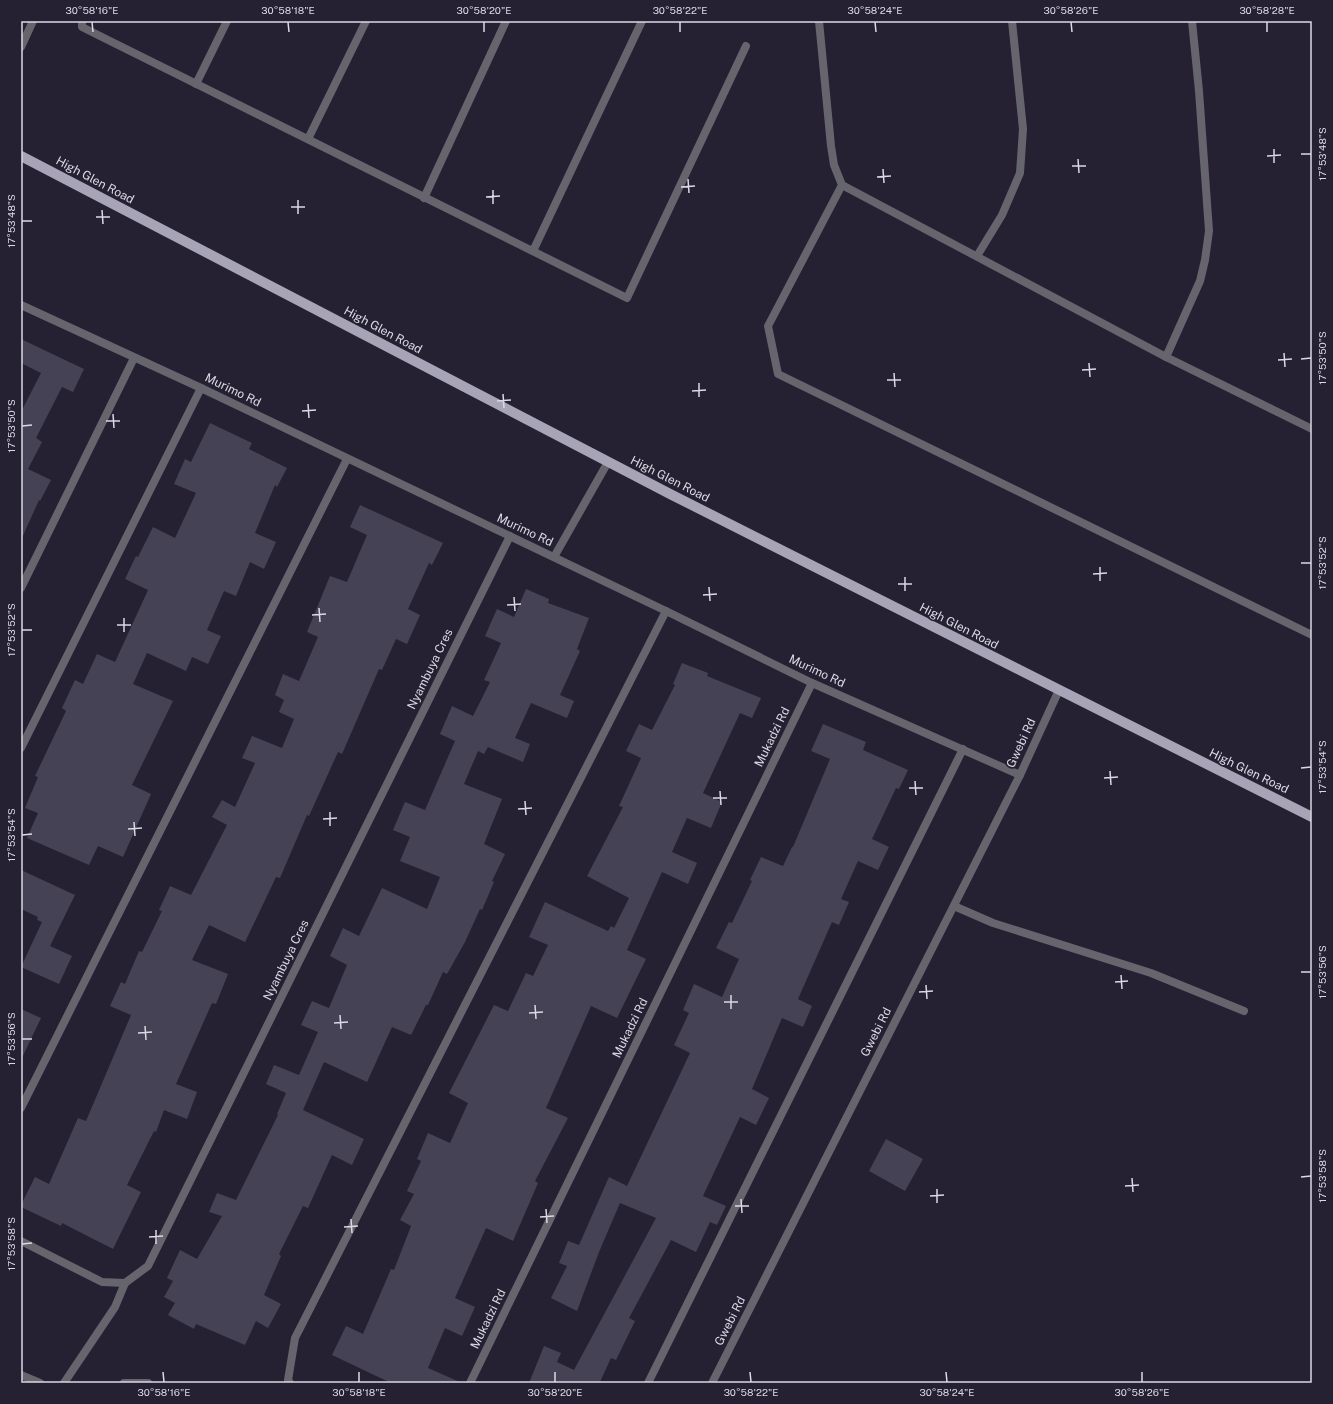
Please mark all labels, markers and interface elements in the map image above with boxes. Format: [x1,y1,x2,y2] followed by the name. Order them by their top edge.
[65,4,119,16] text: 30°58'16"E
[261,4,315,16] text: 30°58'18"E
[457,4,511,16] text: 30°58'20"E
[653,4,707,16] text: 30°58'22"E
[847,4,903,16] text: 30°58'24"E
[1044,4,1099,16] text: 30°58'26"E
[1239,4,1295,16] text: 30°58'28"E
[1316,127,1328,181] text: 17°53'48"S
[53,153,137,207] street label: High Glen Road
[5,194,17,248] text: 17°53'48"S
[341,303,425,357] street label: High Glen Road
[1316,331,1328,385] text: 17°53'50"S
[203,370,263,410] street label: Murimo Rd
[5,399,17,453] text: 17°53'50"S
[628,453,712,505] street label: High Glen Road
[495,511,555,549] street label: Murimo Rd
[1316,536,1328,590] text: 17°53'52"S
[917,600,1001,652] street label: High Glen Road
[5,603,17,657] text: 17°53'52"S
[404,626,456,712] street label: Nyambuya Cres
[787,652,847,690] street label: Murimo Rd
[752,705,792,769] street label: Mukadzi Rd
[1003,716,1039,770] street label: Gwebi Rd
[1316,740,1328,794] text: 17°53'54"S
[1207,746,1291,796] street label: High Glen Road
[5,808,17,862] text: 17°53'54"S
[260,917,312,1003] street label: Nyambuya Cres
[1316,945,1328,999] text: 17°53'56"S
[610,996,650,1060] street label: Mukadzi Rd
[858,1005,894,1059] street label: Gwebi Rd
[5,1012,17,1066] text: 17°53'56"S
[1316,1149,1328,1203] text: 17°53'58"S
[5,1217,17,1271] text: 17°53'58"S
[468,1287,508,1351] street label: Mukadzi Rd
[712,1294,748,1348] street label: Gwebi Rd
[137,1386,191,1398] text: 30°58'16"E
[332,1386,386,1398] text: 30°58'18"E
[528,1386,582,1398] text: 30°58'20"E
[724,1386,778,1398] text: 30°58'22"E
[919,1386,975,1398] text: 30°58'24"E
[1115,1386,1170,1398] text: 30°58'26"E

